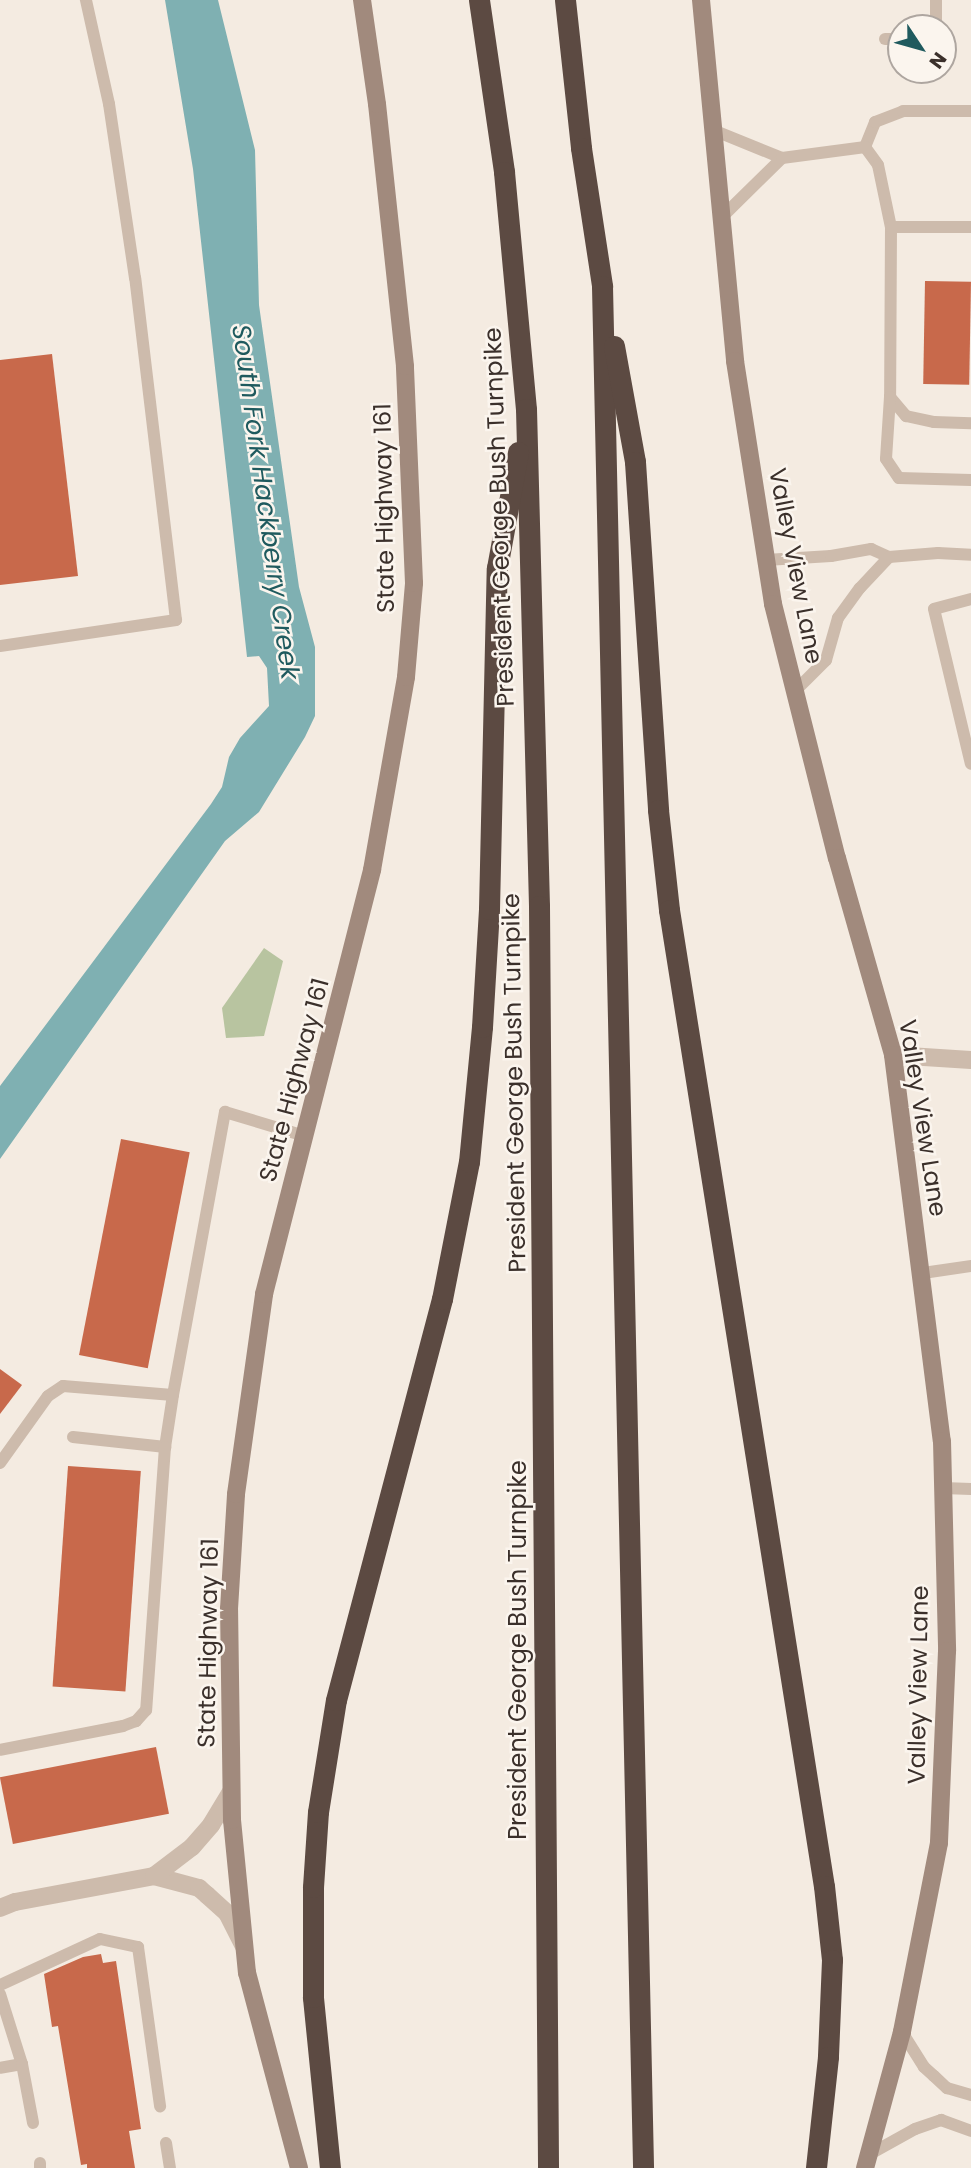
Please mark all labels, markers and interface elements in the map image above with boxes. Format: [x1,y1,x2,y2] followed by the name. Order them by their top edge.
[887,14,957,84] north arrow
[923,47,953,74] text: N
[225,322,305,682] water label: South Fork Hackberry Creek
[478,327,520,707] street label: President George Bush Turnpike
[368,403,400,613] street label: State Highway 161
[763,466,829,666] street label: Valley View Lane
[496,893,532,1273] street label: President George Bush Turnpike
[253,975,335,1185] street label: State Highway 161
[893,1017,953,1219] street label: Valley View Lane
[504,1460,532,1840] street label: President George Bush Turnpike
[192,1538,224,1748] street label: State Highway 161
[902,1585,934,1785] street label: Valley View Lane

